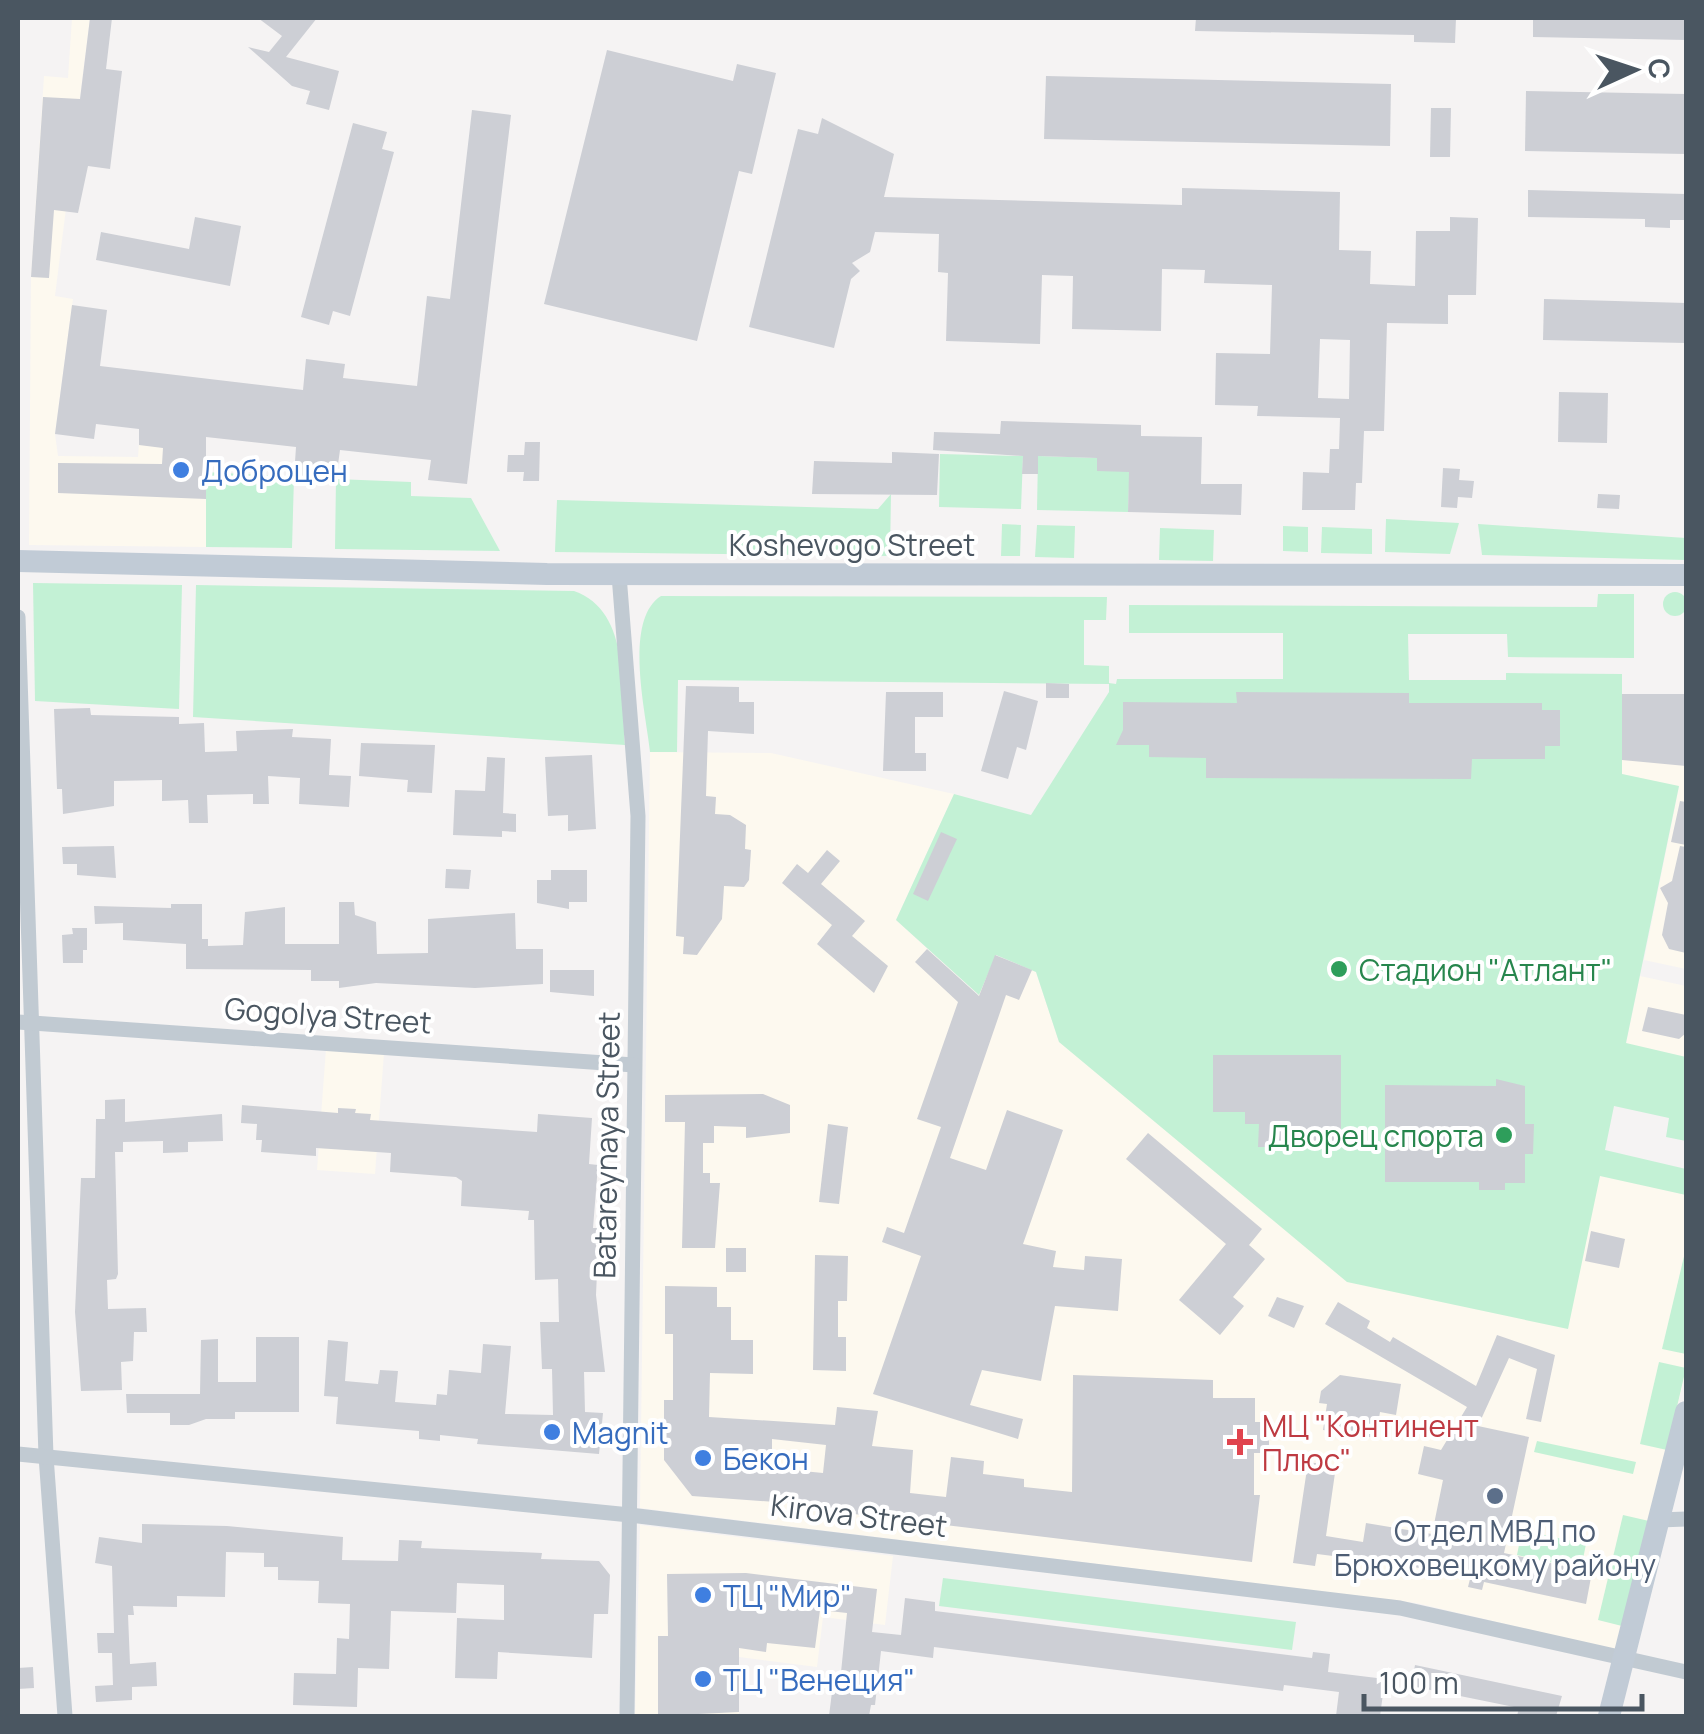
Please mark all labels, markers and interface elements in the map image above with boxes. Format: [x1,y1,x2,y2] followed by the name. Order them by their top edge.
[1584,20,1684,120] north arrow
[1640,57,1679,80] text: С
[201,450,348,491] place label: Доброцен
[170,459,192,481] marker: Доброцен
[729,524,975,565] street label: Koshevogo Street
[1359,949,1613,990] place label: Стадион "Атлант"
[1328,958,1350,980] marker: Стадион "Атлант"
[223,987,433,1043] street label: Gogolya Street
[583,1011,629,1279] street label: Batareynaya Street
[1268,1115,1484,1156] place label: Дворец спорта
[1493,1124,1515,1146] marker: Дворец спорта
[1262,1405,1479,1480] place label: МЦ "Континент Плюс"
[572,1412,668,1453] place label: Magnit
[541,1421,563,1443] marker: Magnit
[1227,1429,1253,1455] marker: МЦ "Континент Плюс"
[723,1438,809,1479] place label: Бекон
[692,1447,714,1469] marker: Бекон
[768,1484,950,1546] street label: Kirova Street
[1484,1485,1506,1507] marker: Отдел МВД по Брюховецкому району
[1334,1510,1656,1585] place label: Отдел МВД по Брюховецкому району
[723,1575,852,1616] place label: ТЦ "Мир"
[692,1584,714,1606] marker: ТЦ "Мир"
[1364,1649,1642,1711] scale bar
[723,1659,915,1700] place label: ТЦ "Венеция"
[1379,1662,1459,1703] text: 100 m
[692,1668,714,1690] marker: ТЦ "Венеция"

